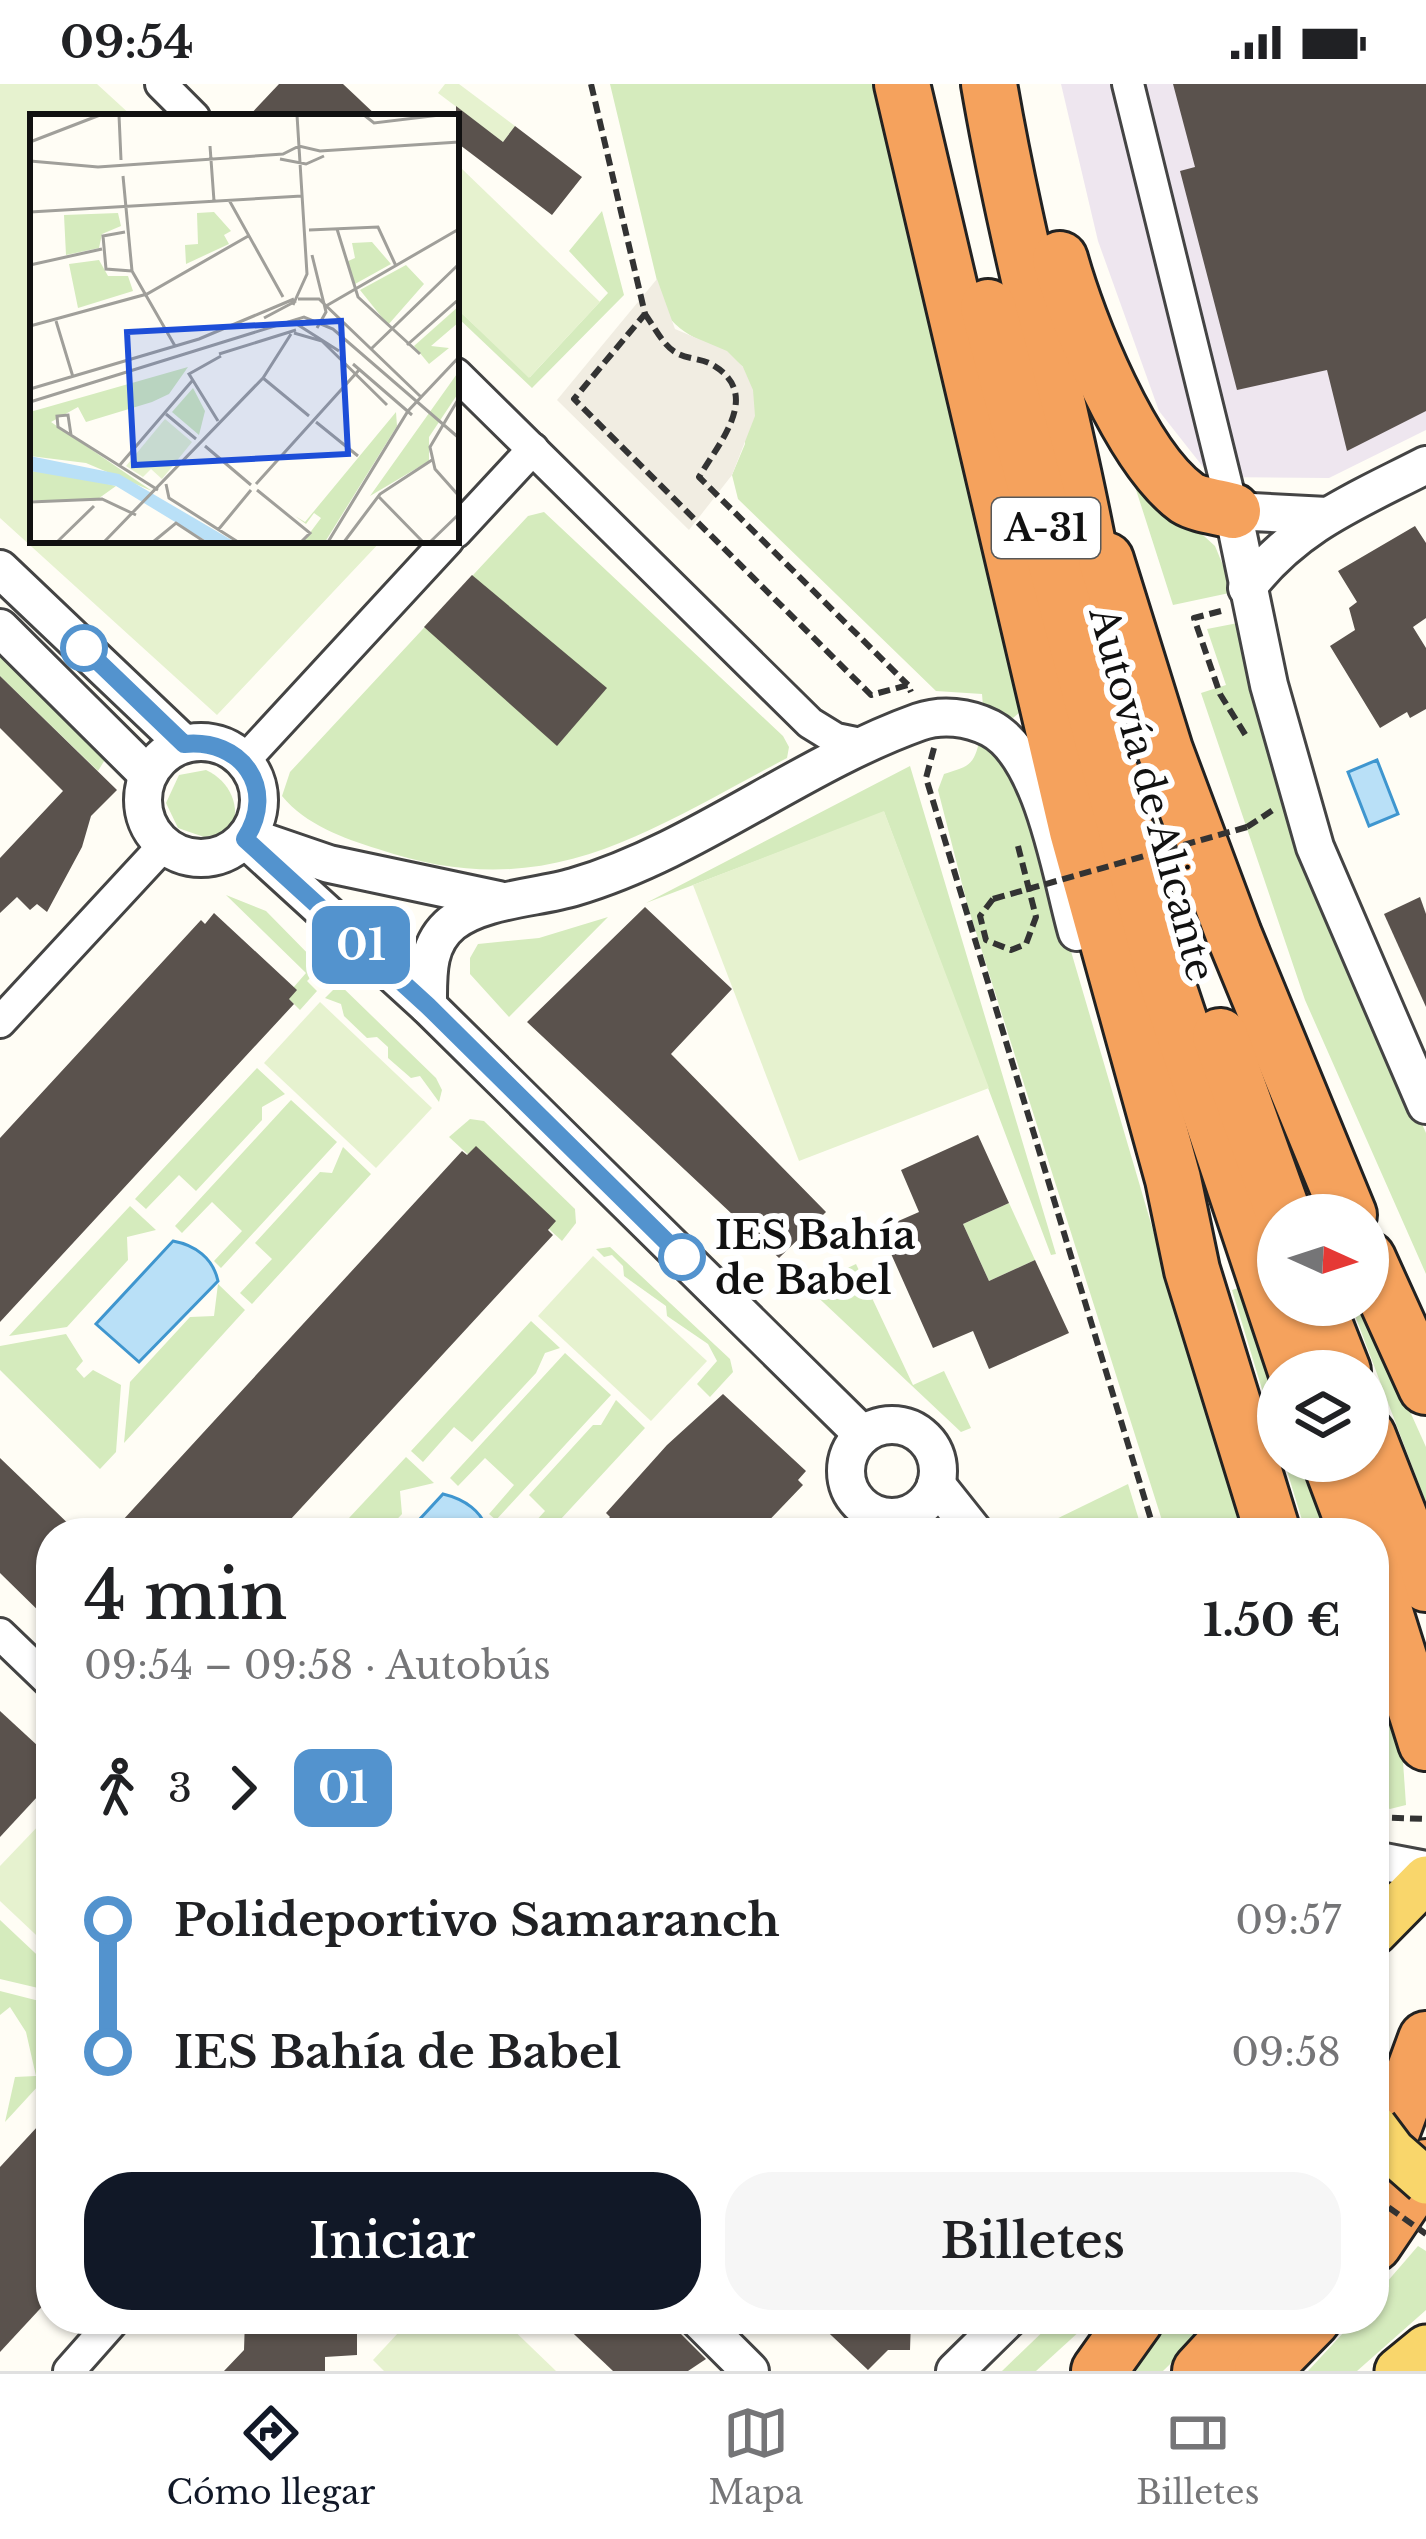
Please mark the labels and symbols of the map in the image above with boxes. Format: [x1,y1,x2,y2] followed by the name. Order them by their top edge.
[30,114,459,543] inset map
[992,498,1100,558] road number: A-31
[1078,601,1226,987] street label: Autovía de Alicante
[62,626,106,670] unlabelled marker
[307,906,415,984] line badge: 01
[1257,1194,1389,1326] north arrow
[715,1211,916,1305] place label: IES Bahía de Babel
[660,1235,704,1279] marker: IES Bahía de Babel

